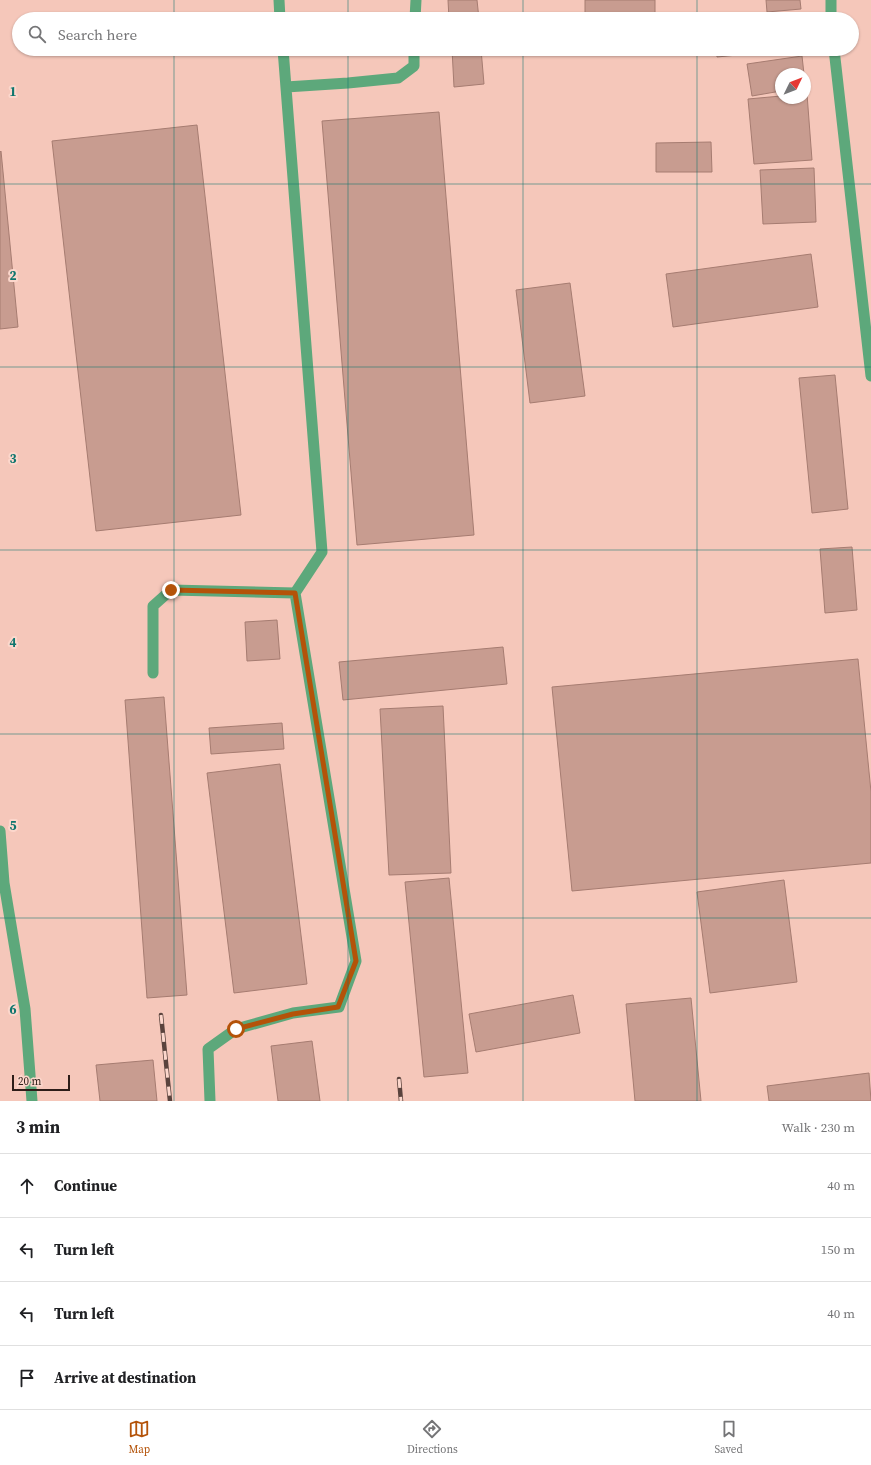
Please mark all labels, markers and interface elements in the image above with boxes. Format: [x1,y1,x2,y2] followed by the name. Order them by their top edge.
[12,12,859,56] search box
[26,23,48,45] icon: search
[58,24,137,45] text: Search here
[775,68,811,104] north arrow
[9,83,17,100] text: 1
[9,267,17,284] text: 2
[9,450,17,467] text: 3
[162,581,180,599] route end
[9,634,17,651] text: 4
[9,817,17,834] text: 5
[9,1001,17,1018] text: 6
[227,1020,245,1038] route start
[12,1073,70,1092] scale bar
[18,1074,41,1089] text: 20 m
[16,1115,60,1139] text: 3 min
[782,1119,855,1136] text: Walk · 230 m
[16,1175,38,1197] icon: ahead
[54,1175,117,1196] text: Continue
[827,1177,855,1194] text: 40 m
[16,1239,38,1261] icon: left
[54,1239,114,1260] text: Turn left
[821,1241,855,1258] text: 150 m
[16,1303,38,1325] icon: left
[54,1303,114,1324] text: Turn left
[827,1305,855,1322] text: 40 m
[16,1367,38,1389] icon: arrive
[54,1367,196,1388] text: Arrive at destination
[128,1418,150,1457] tab: Map
[407,1418,458,1457] tab: Directions
[714,1418,743,1457] tab: Saved

